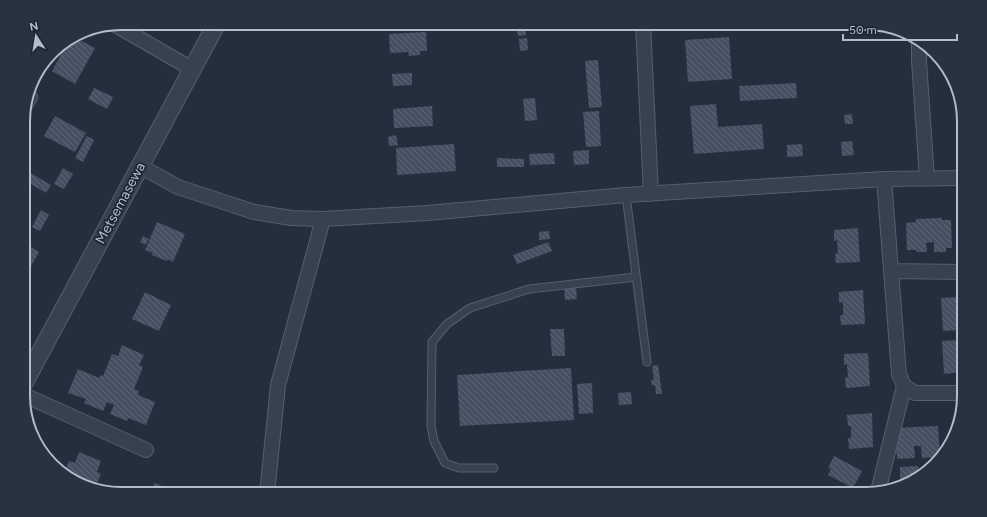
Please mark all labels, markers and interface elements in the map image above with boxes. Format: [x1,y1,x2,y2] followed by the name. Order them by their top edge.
[16,16,56,56] north arrow
[843,16,957,42] scale bar
[29,19,40,34] text: N
[849,23,877,37] text: 50 m
[92,160,149,247] street label: Metsemasewa

